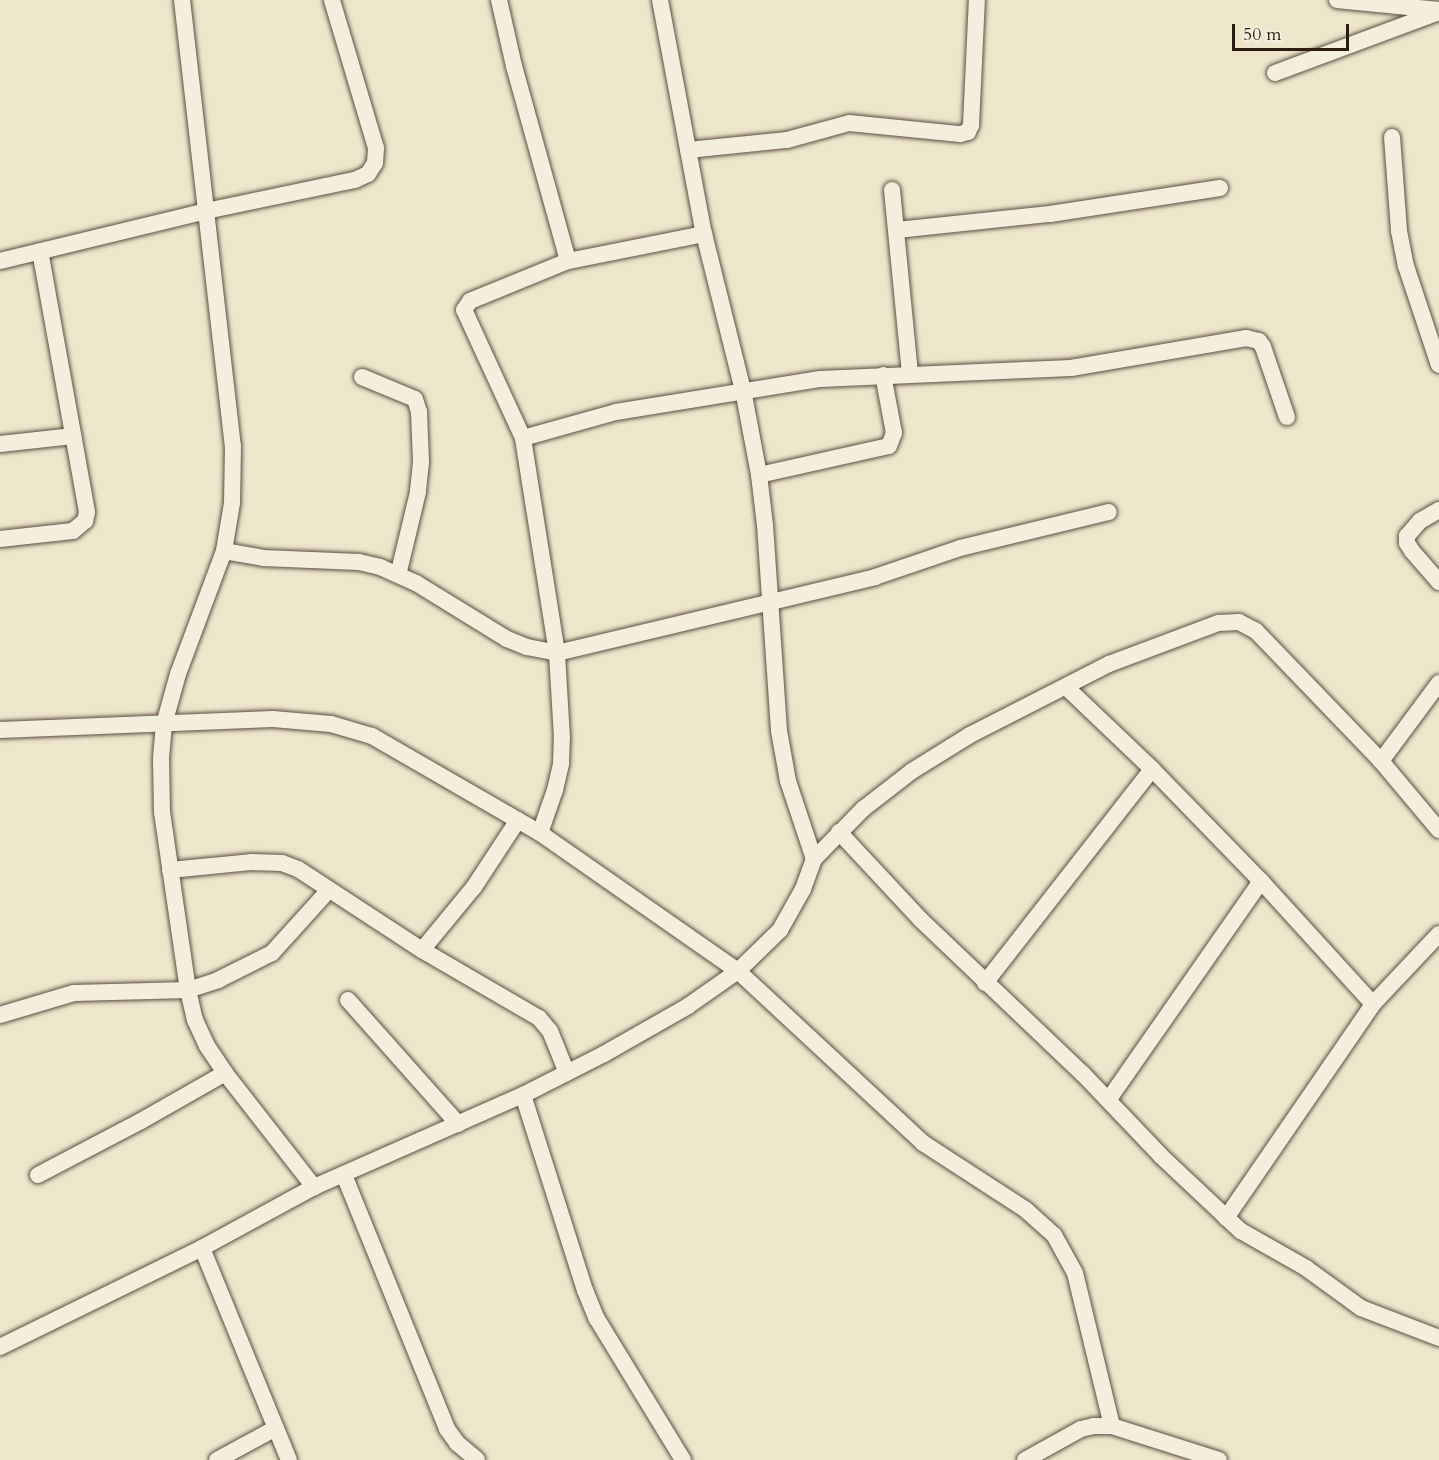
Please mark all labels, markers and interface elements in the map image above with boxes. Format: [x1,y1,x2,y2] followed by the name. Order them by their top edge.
[1235,12,1352,50] scale bar
[1243,22,1282,47] text: 50 m

